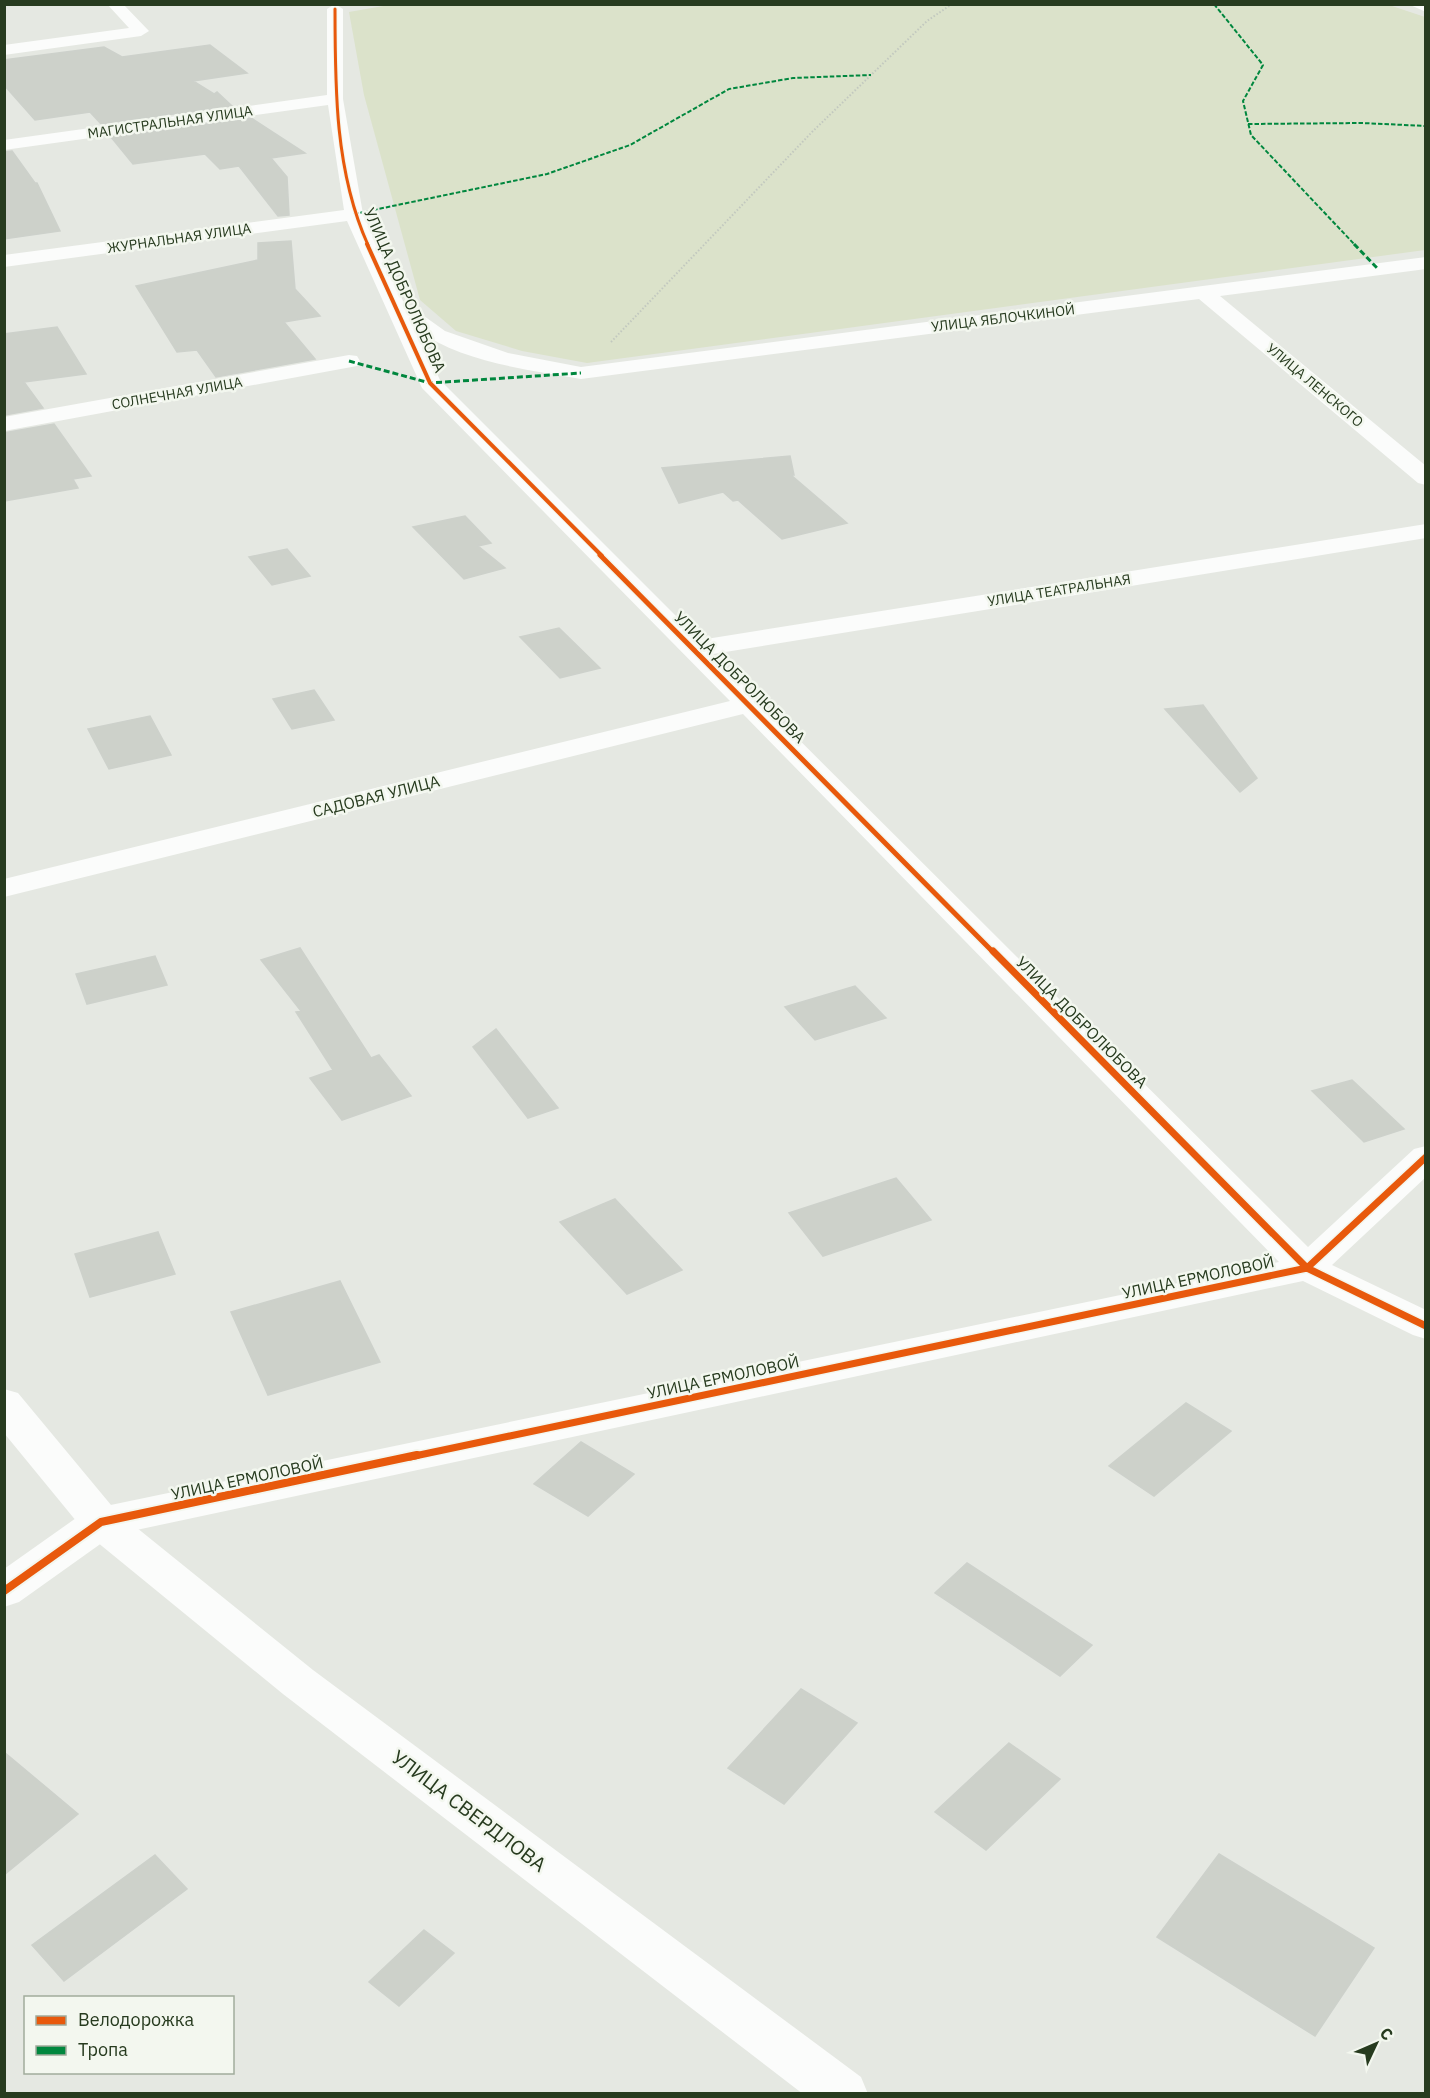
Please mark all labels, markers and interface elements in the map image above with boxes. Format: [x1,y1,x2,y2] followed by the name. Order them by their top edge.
[86,101,254,143] street label: МАГИСТРАЛЬНАЯ УЛИЦА
[360,204,450,376] street label: УЛИЦА ДОБРОЛЮБОВА
[106,219,252,257] street label: ЖУРНАЛЬНАЯ УЛИЦА
[930,299,1076,336] street label: УЛИЦА ЯБЛОЧКИНОЙ
[1263,339,1367,431] street label: УЛИЦА ЛЕНСКОГО
[110,373,244,413] street label: СОЛНЕЧНАЯ УЛИЦА
[986,570,1132,610] street label: УЛИЦА ТЕАТРАЛЬНАЯ
[670,607,810,747] street label: УЛИЦА ДОБРОЛЮБОВА
[310,771,442,821] street label: САДОВАЯ УЛИЦА
[1012,952,1152,1092] street label: УЛИЦА ДОБРОЛЮБОВА
[1120,1251,1276,1303] street label: УЛИЦА ЕРМОЛОВОЙ
[645,1351,801,1403] street label: УЛИЦА ЕРМОЛОВОЙ
[169,1452,325,1504] street label: УЛИЦА ЕРМОЛОВОЙ
[386,1743,552,1878] street label: УЛИЦА СВЕРДЛОВА
[24,1996,234,2074] legend
[78,2008,194,2031] text: Велодорожка
[1346,2014,1406,2074] north arrow
[1376,2023,1398,2044] text: С
[78,2038,128,2061] text: Тропа

